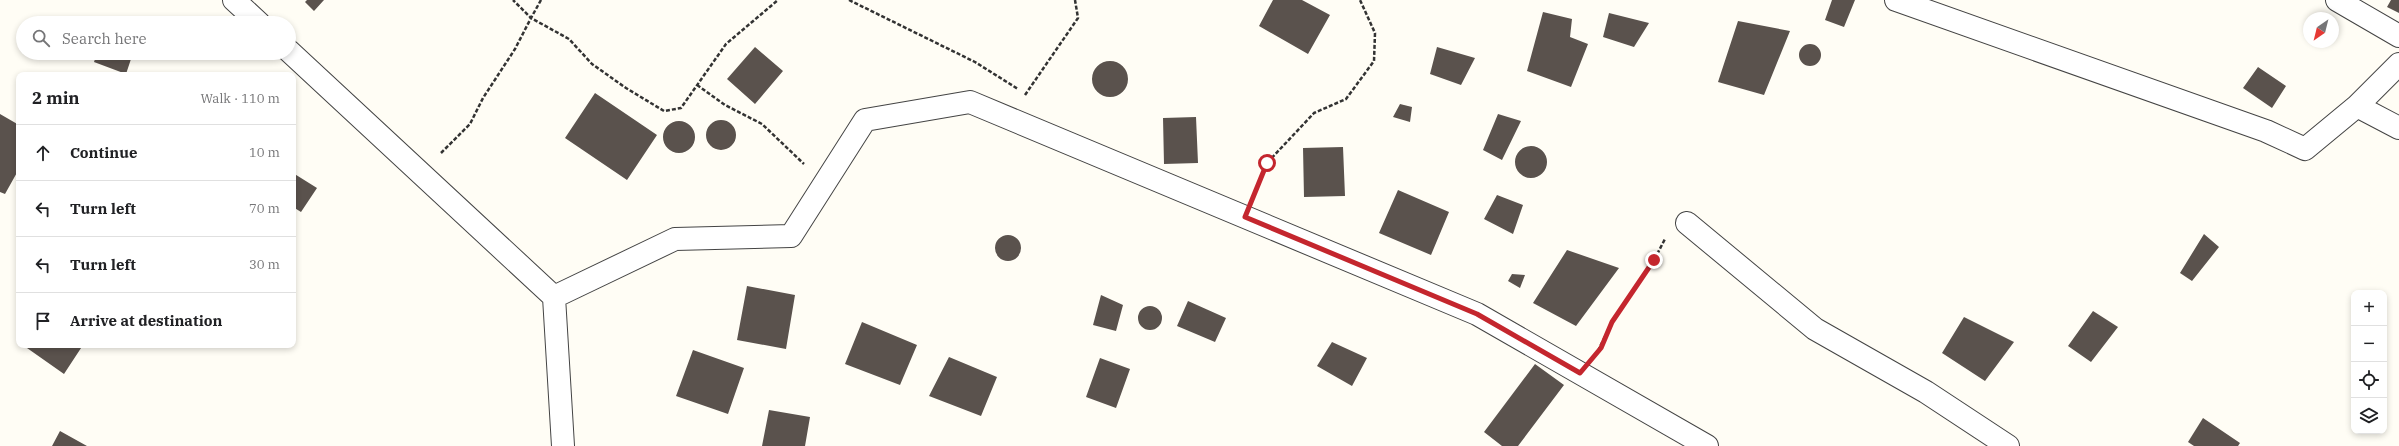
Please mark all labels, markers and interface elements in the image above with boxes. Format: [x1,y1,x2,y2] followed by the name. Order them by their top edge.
[2303,12,2339,48] north arrow
[16,16,296,60] search box
[30,27,52,49] icon: search
[62,29,147,48] text: Search here
[32,87,80,109] text: 2 min
[201,90,280,107] text: Walk · 110 m
[32,142,54,164] icon: ahead
[70,143,137,162] text: Continue
[249,144,280,161] text: 10 m
[1258,154,1276,172] route start
[32,198,54,220] icon: left
[70,199,136,218] text: Turn left
[249,200,280,217] text: 70 m
[1645,251,1663,269] route end
[32,254,54,276] icon: left
[70,255,136,274] text: Turn left
[249,256,280,273] text: 30 m
[2351,290,2387,434] map controls
[2351,290,2387,326] button: +
[32,310,54,332] icon: arrive
[70,311,222,330] text: Arrive at destination
[2351,326,2387,362] button: −
[2351,362,2387,398] button: locate
[2351,398,2387,434] button: layers

